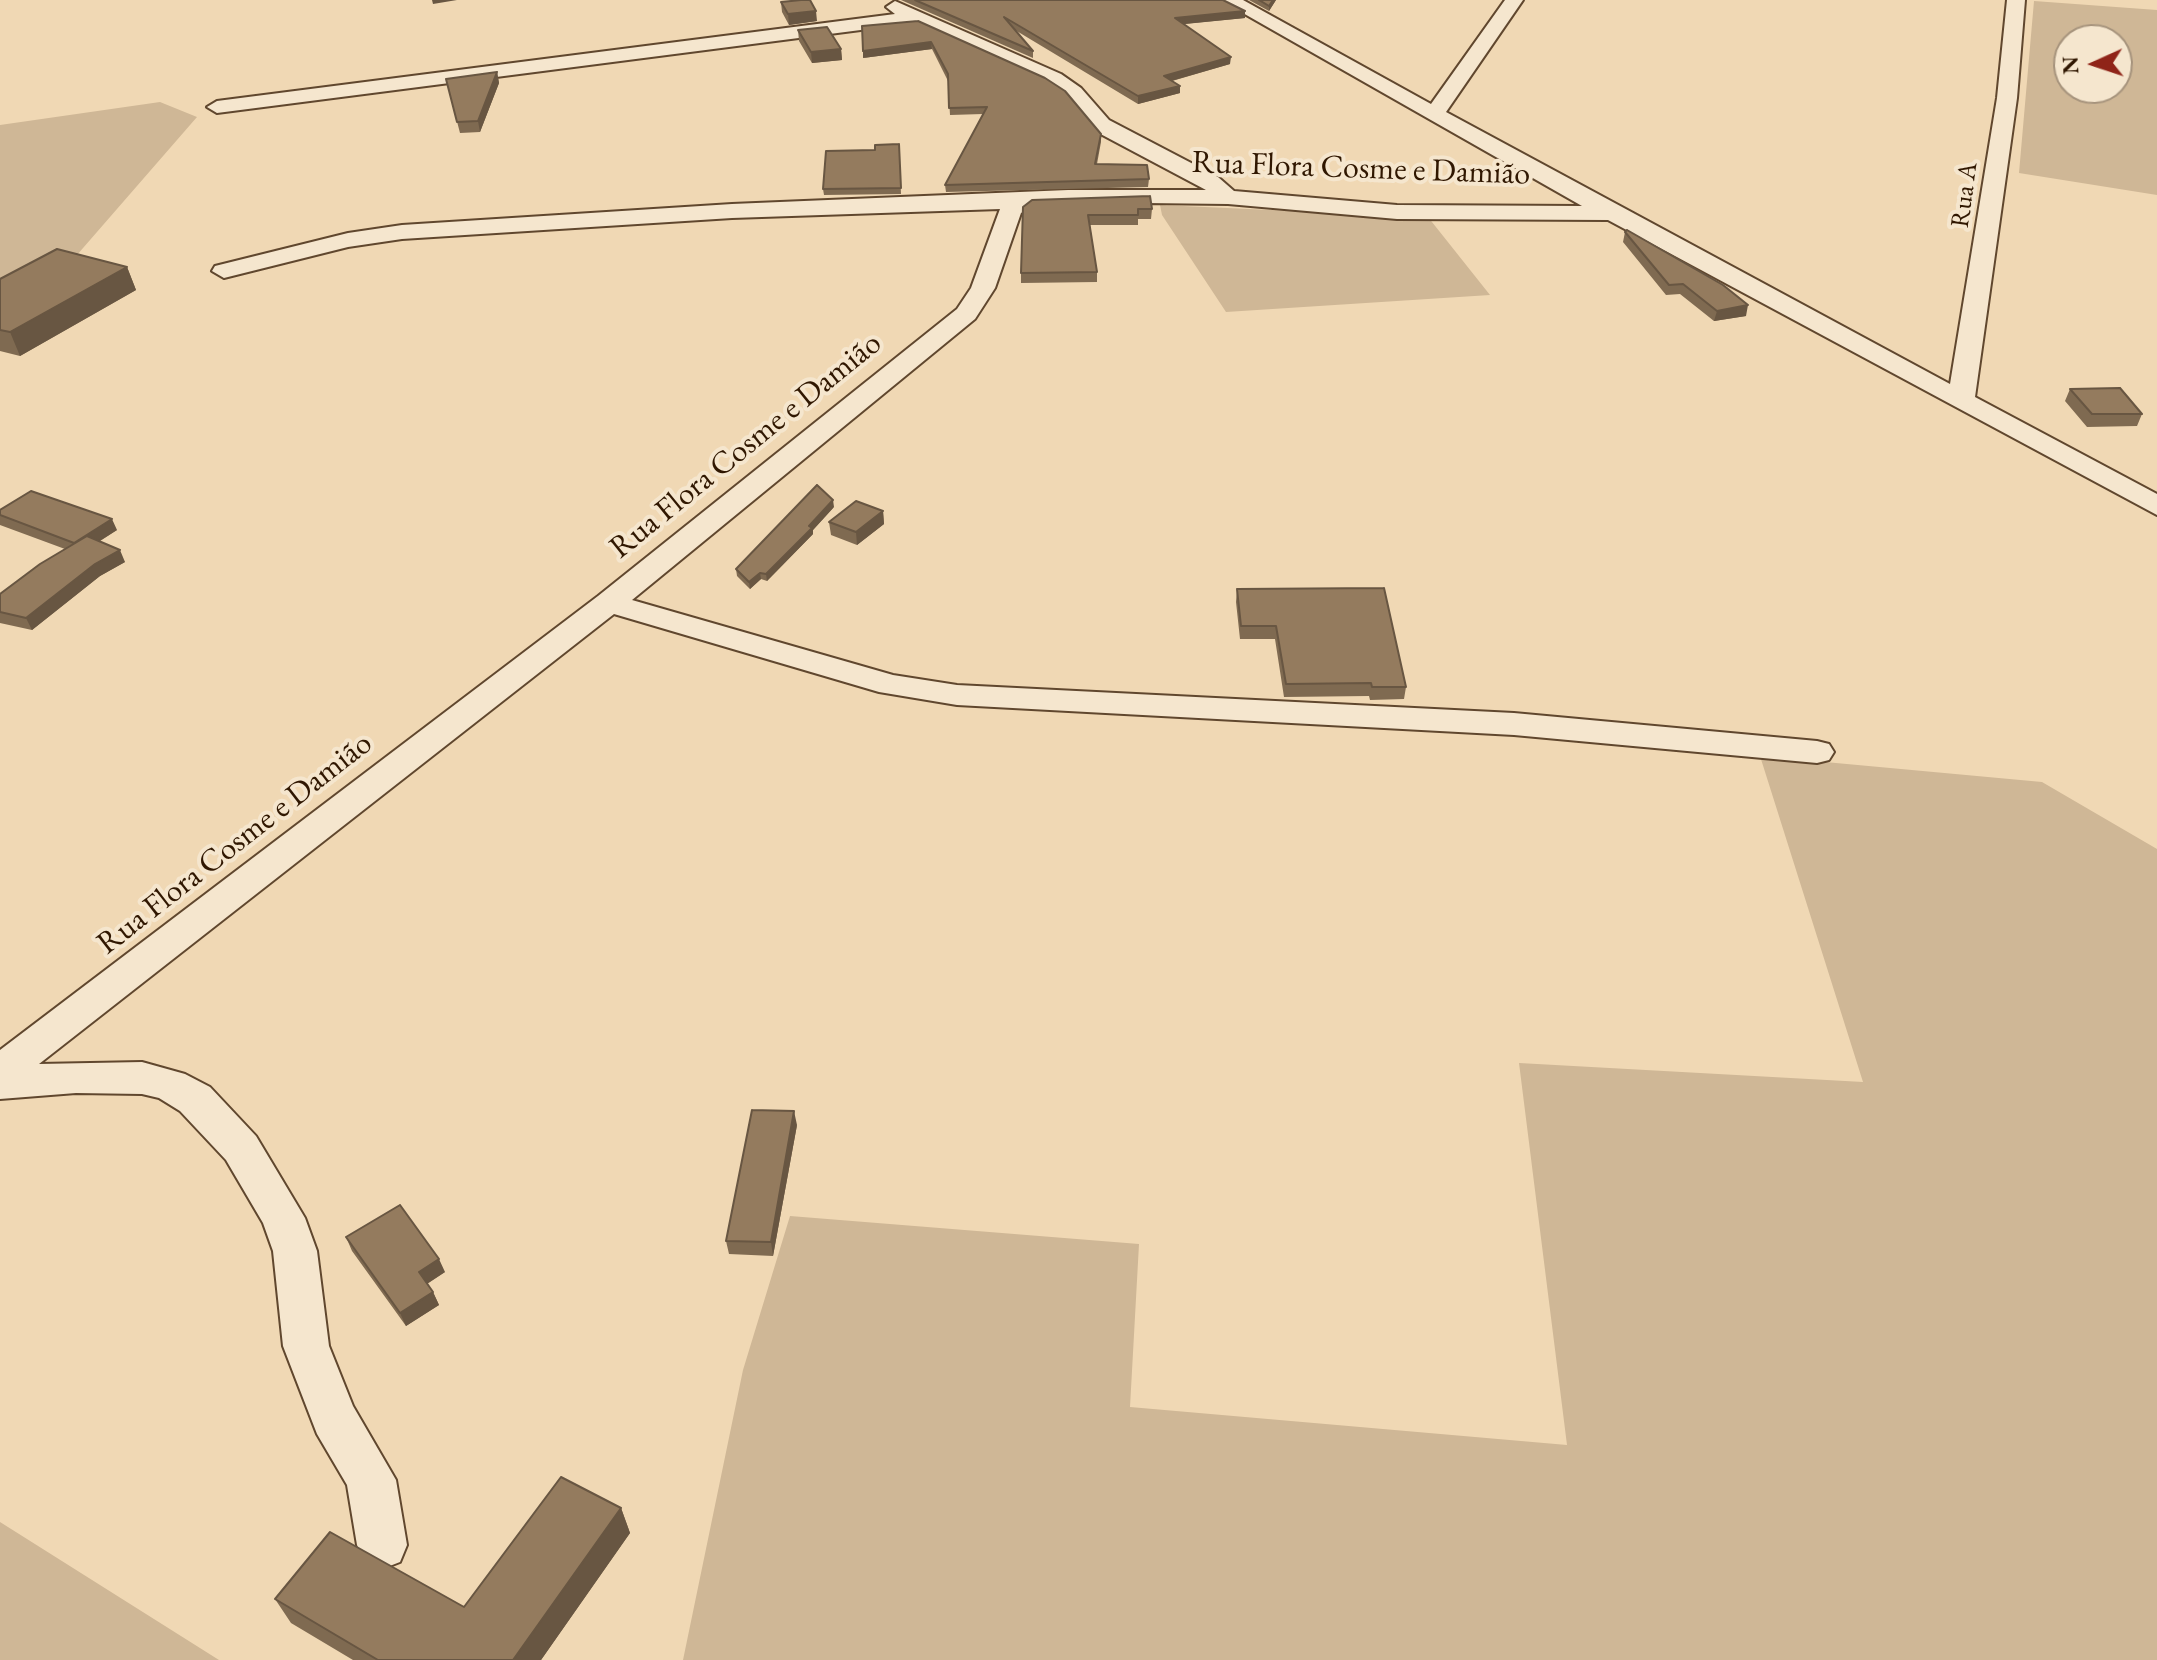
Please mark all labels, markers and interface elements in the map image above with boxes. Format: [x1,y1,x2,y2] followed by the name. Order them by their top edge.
[2053,24,2133,104] north arrow
[2056,56,2085,75] text: N
[1191,144,1531,194] street label: Rua Flora Cosme e Damião
[1945,160,1985,230] street label: Rua A
[602,325,890,567] street label: Rua Flora Cosme e Damião
[90,725,380,963] street label: Rua Flora Cosme e Damião

